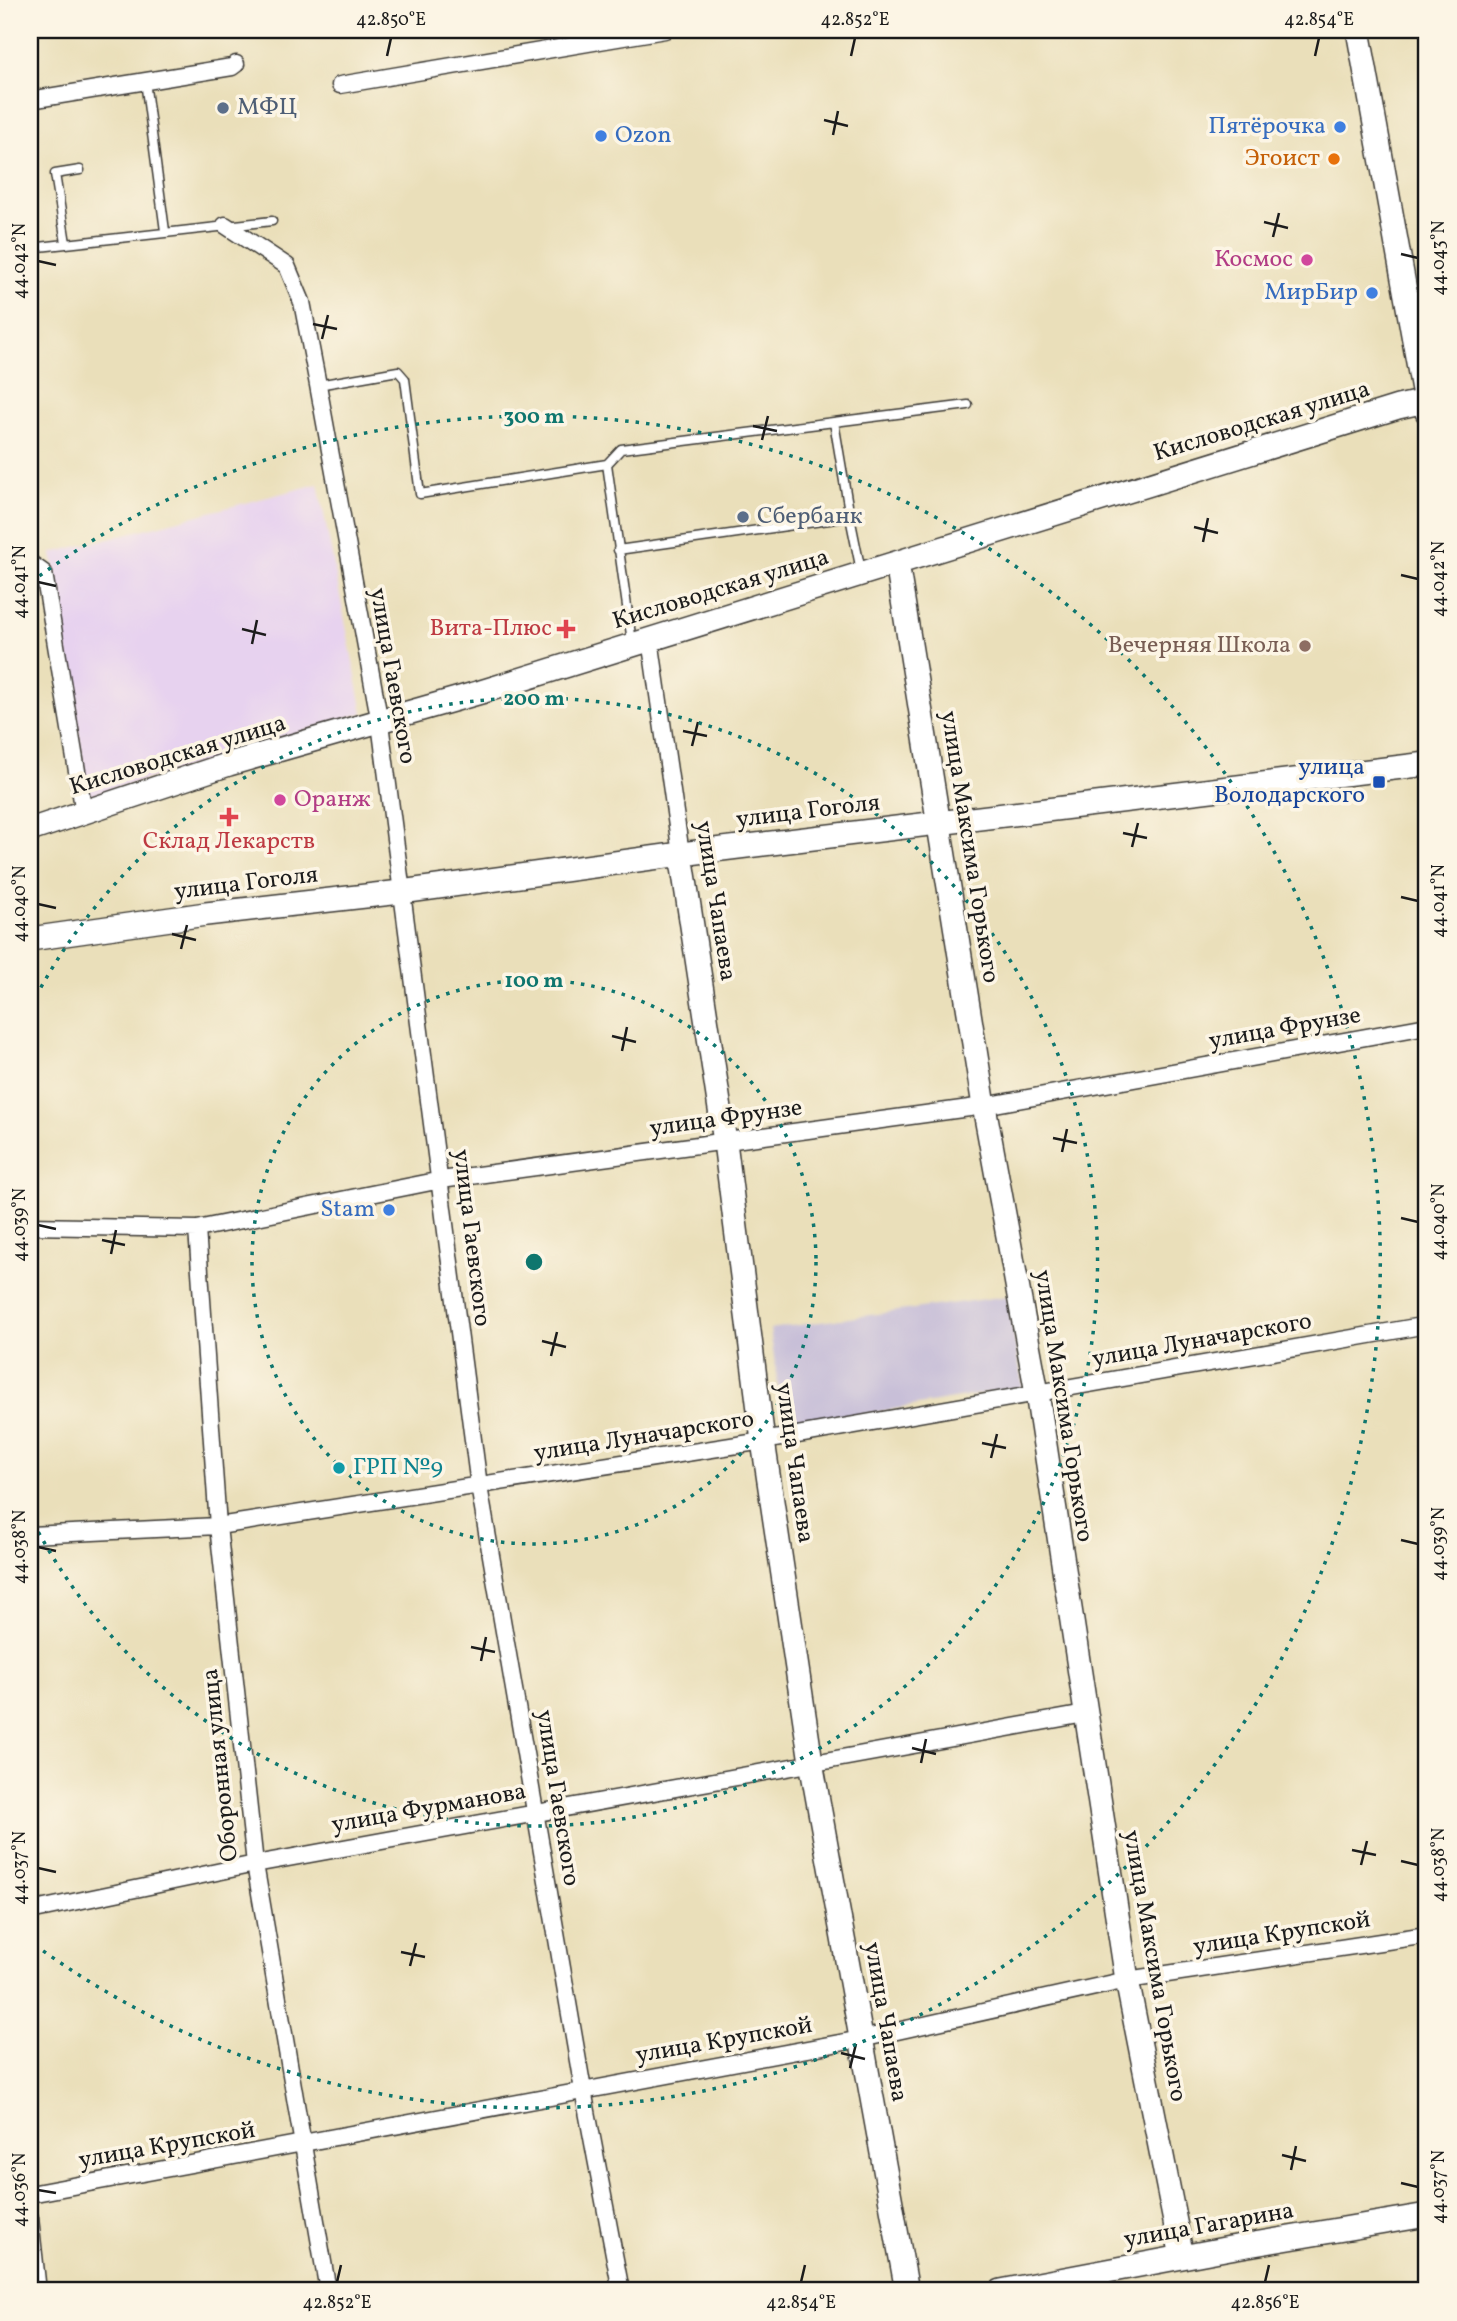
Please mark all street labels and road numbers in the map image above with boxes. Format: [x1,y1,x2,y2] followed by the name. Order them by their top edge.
[1149,373,1375,471] street label: Кисловодская улица
[608,541,834,639] street label: Кисловодская улица
[360,585,424,767] street label: улица Гаевского
[65,707,291,805] street label: Кисловодская улица
[931,709,1007,985] street label: улица Максима Горького
[734,786,882,838] street label: улица Гоголя
[686,818,744,984] street label: улица Чапаева
[172,858,320,910] street label: улица Гоголя
[1206,999,1364,1059] street label: улица Фрунзе
[647,1091,805,1147] street label: улица Фрунзе
[443,1148,499,1328] street label: улица Гаевского
[1025,1268,1101,1544] street label: улица Максима Горького
[1089,1305,1315,1377] street label: улица Луначарского
[766,1381,822,1545] street label: улица Чапаева
[531,1403,757,1471] street label: улица Луначарского
[194,1667,248,1863] street label: Оборонная улица
[526,1707,588,1889] street label: улица Гаевского
[329,1775,529,1843] street label: улица Фурманова
[1113,1828,1195,2104] street label: улица Максима Горького
[1191,1903,1373,1965] street label: улица Крупской
[854,1939,916,2105] street label: улица Чапаева
[633,2009,815,2073] street label: улица Крупской
[76,2114,258,2178] street label: улица Крупской
[1121,2194,1297,2258] street label: улица Гагарина

